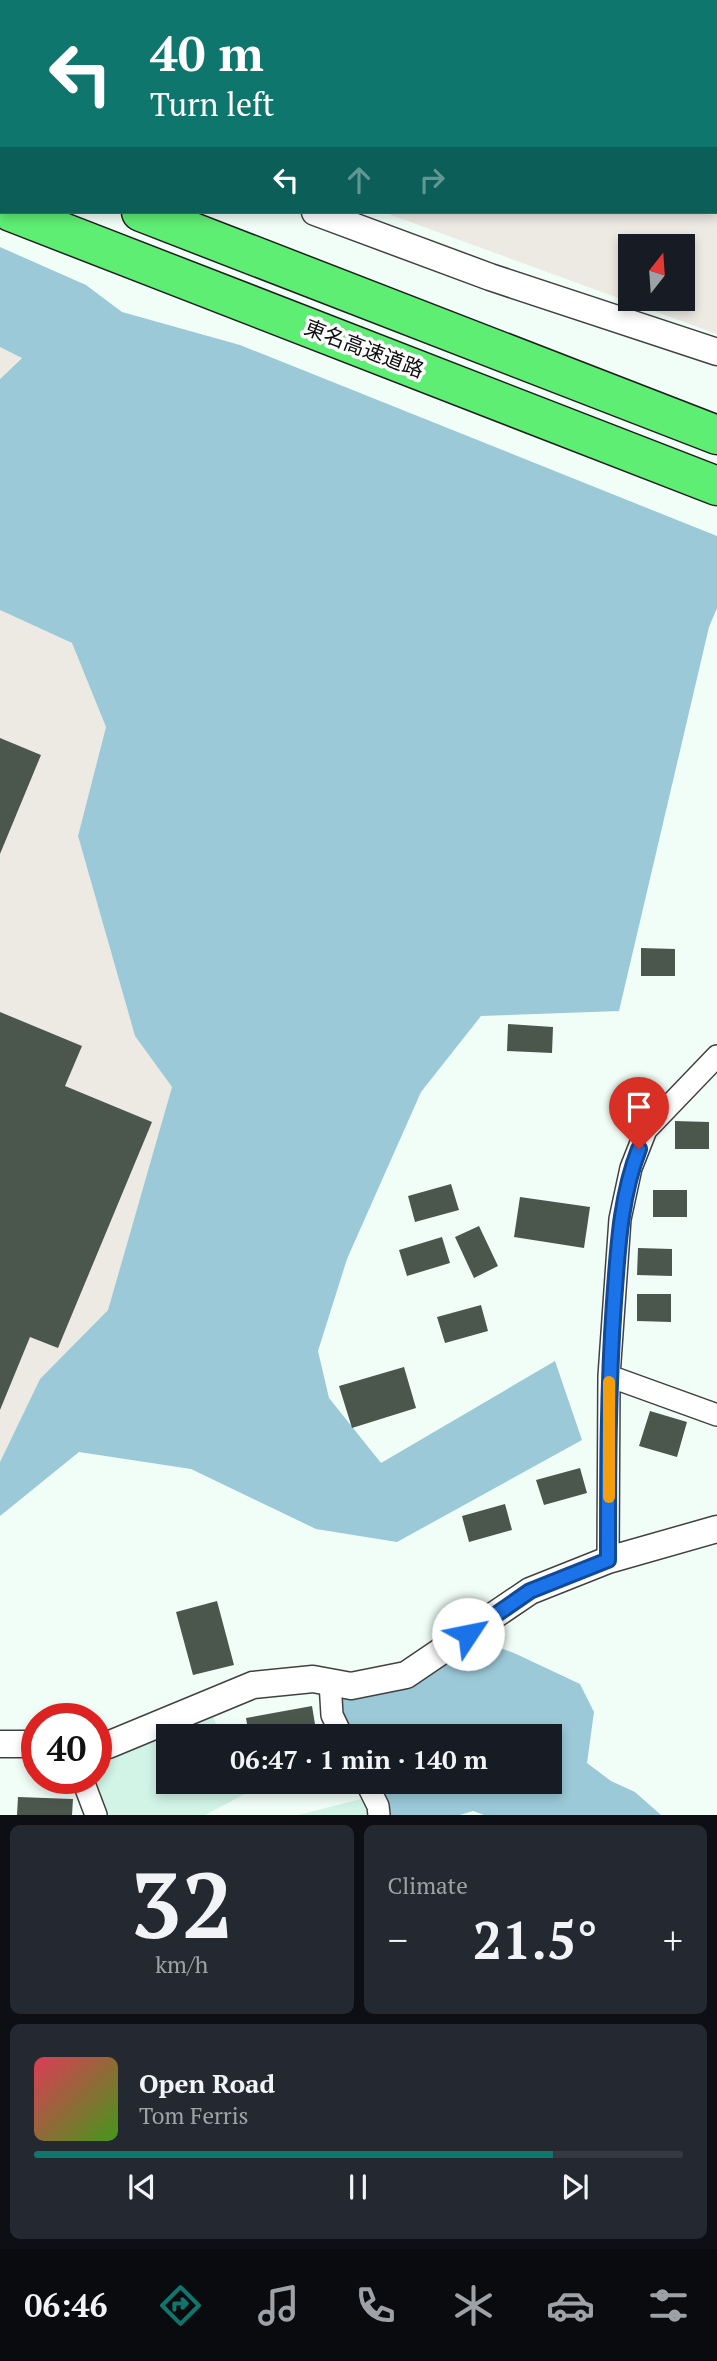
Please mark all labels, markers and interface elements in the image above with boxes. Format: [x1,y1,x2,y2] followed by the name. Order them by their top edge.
[150,20,264,85] text: 40 m
[35,28,126,119] icon: left
[150,83,274,125] text: Turn left
[267,161,305,199] icon: left
[340,161,378,199] icon: ahead
[413,161,451,199] icon: right
[618,234,695,312] north arrow
[618,234,695,311] map controls
[301,312,428,384] street label: 東名高速道路
[609,1077,669,1149] pin
[620,1088,658,1126] icon: arrive
[431,1597,505,1671] position arrow
[21,1703,112,1794] speed limit sign: 40
[230,1742,488,1776] text: 06:47 · 1 min · 140 m
[130,1843,233,1964] text: 32
[388,1870,468,1901] text: Climate
[473,1905,598,1974] text: 21.5°
[388,1915,408,1965] text: −
[663,1915,683,1965] text: +
[155,1949,208,1980] text: km/h
[139,2066,275,2100] text: Open Road
[139,2100,249,2131] text: Tom Ferris
[123,2168,161,2206] icon: previous
[339,2168,377,2206] icon: pause
[556,2168,594,2206] icon: next
[156,2281,205,2330] icon: directions
[254,2281,303,2330] icon: music
[351,2281,400,2330] icon: phone
[449,2281,498,2330] icon: climate
[546,2281,595,2330] icon: car
[644,2281,693,2330] icon: filters
[24,2284,108,2326] text: 06:46

